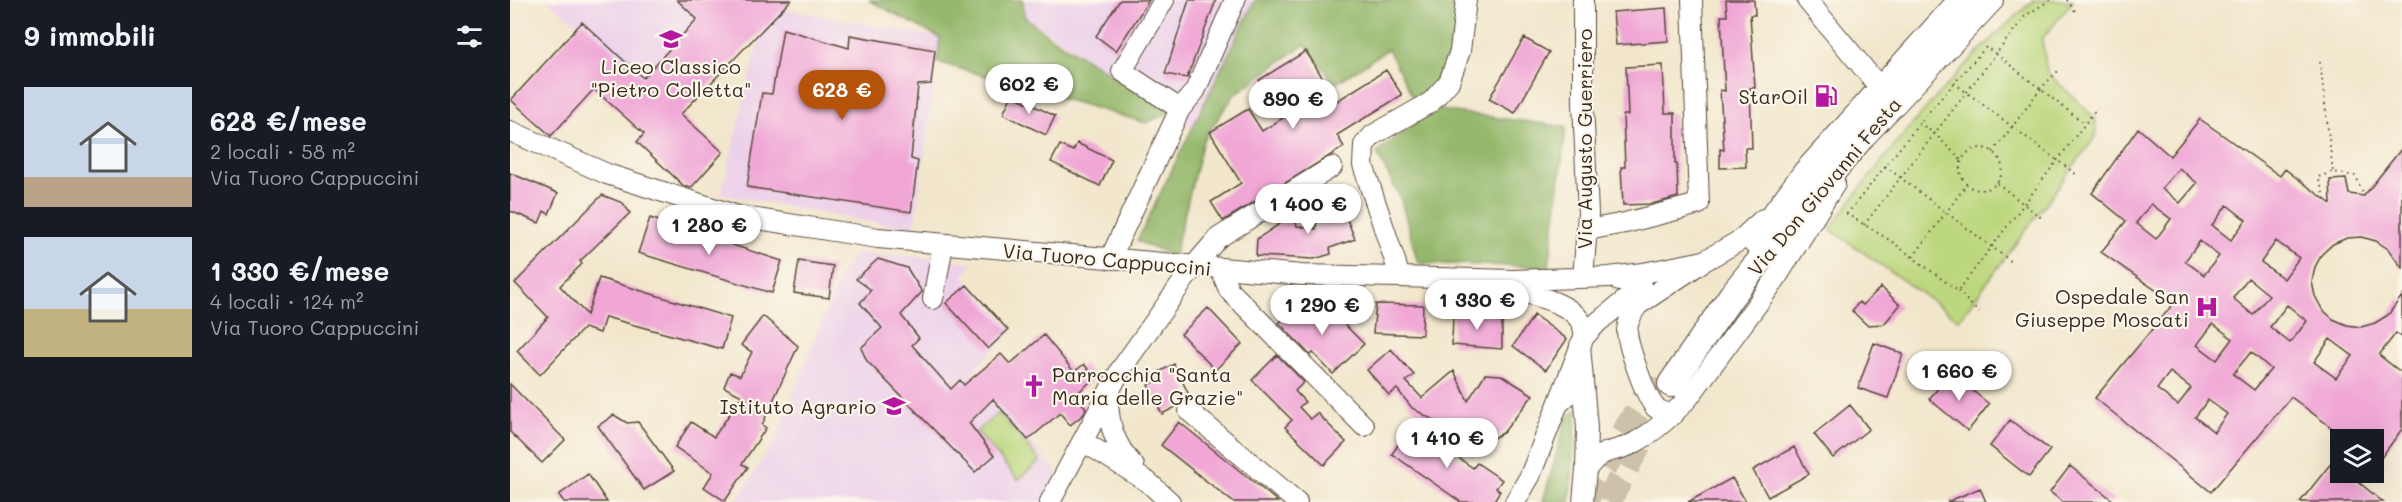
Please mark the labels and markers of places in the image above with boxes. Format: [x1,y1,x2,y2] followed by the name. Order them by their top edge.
[658,26,684,52] school or university icon: Liceo Classico "Pietro Colletta"
[591,53,751,102] place label: Liceo Classico "Pietro Colletta"
[987,64,1071,115] pin: 602 €
[800,70,884,121] pin: 628 €
[1251,79,1335,130] pin: 890 €
[1738,83,1808,109] place label: StarOil
[1813,83,1839,109] fuel station icon: StarOil
[1253,184,1363,235] pin: 1 400 €
[654,205,764,256] pin: 1 280 €
[1422,280,1532,331] pin: 1 330 €
[2015,283,2189,332] place label: Ospedale San Giuseppe Moscati
[1267,285,1377,336] pin: 1 290 €
[2194,294,2220,320] hospital icon: Ospedale San Giuseppe Moscati
[1904,351,2014,402] pin: 1 660 €
[1052,361,1243,410] place label: Parrocchia "Santa Maria delle Grazie"
[1021,373,1047,399] church icon: Parrocchia "Santa Maria delle Grazie"
[720,393,876,419] place label: Istituto Agrario
[881,393,907,419] school or university icon: Istituto Agrario
[1392,418,1502,469] pin: 1 410 €

